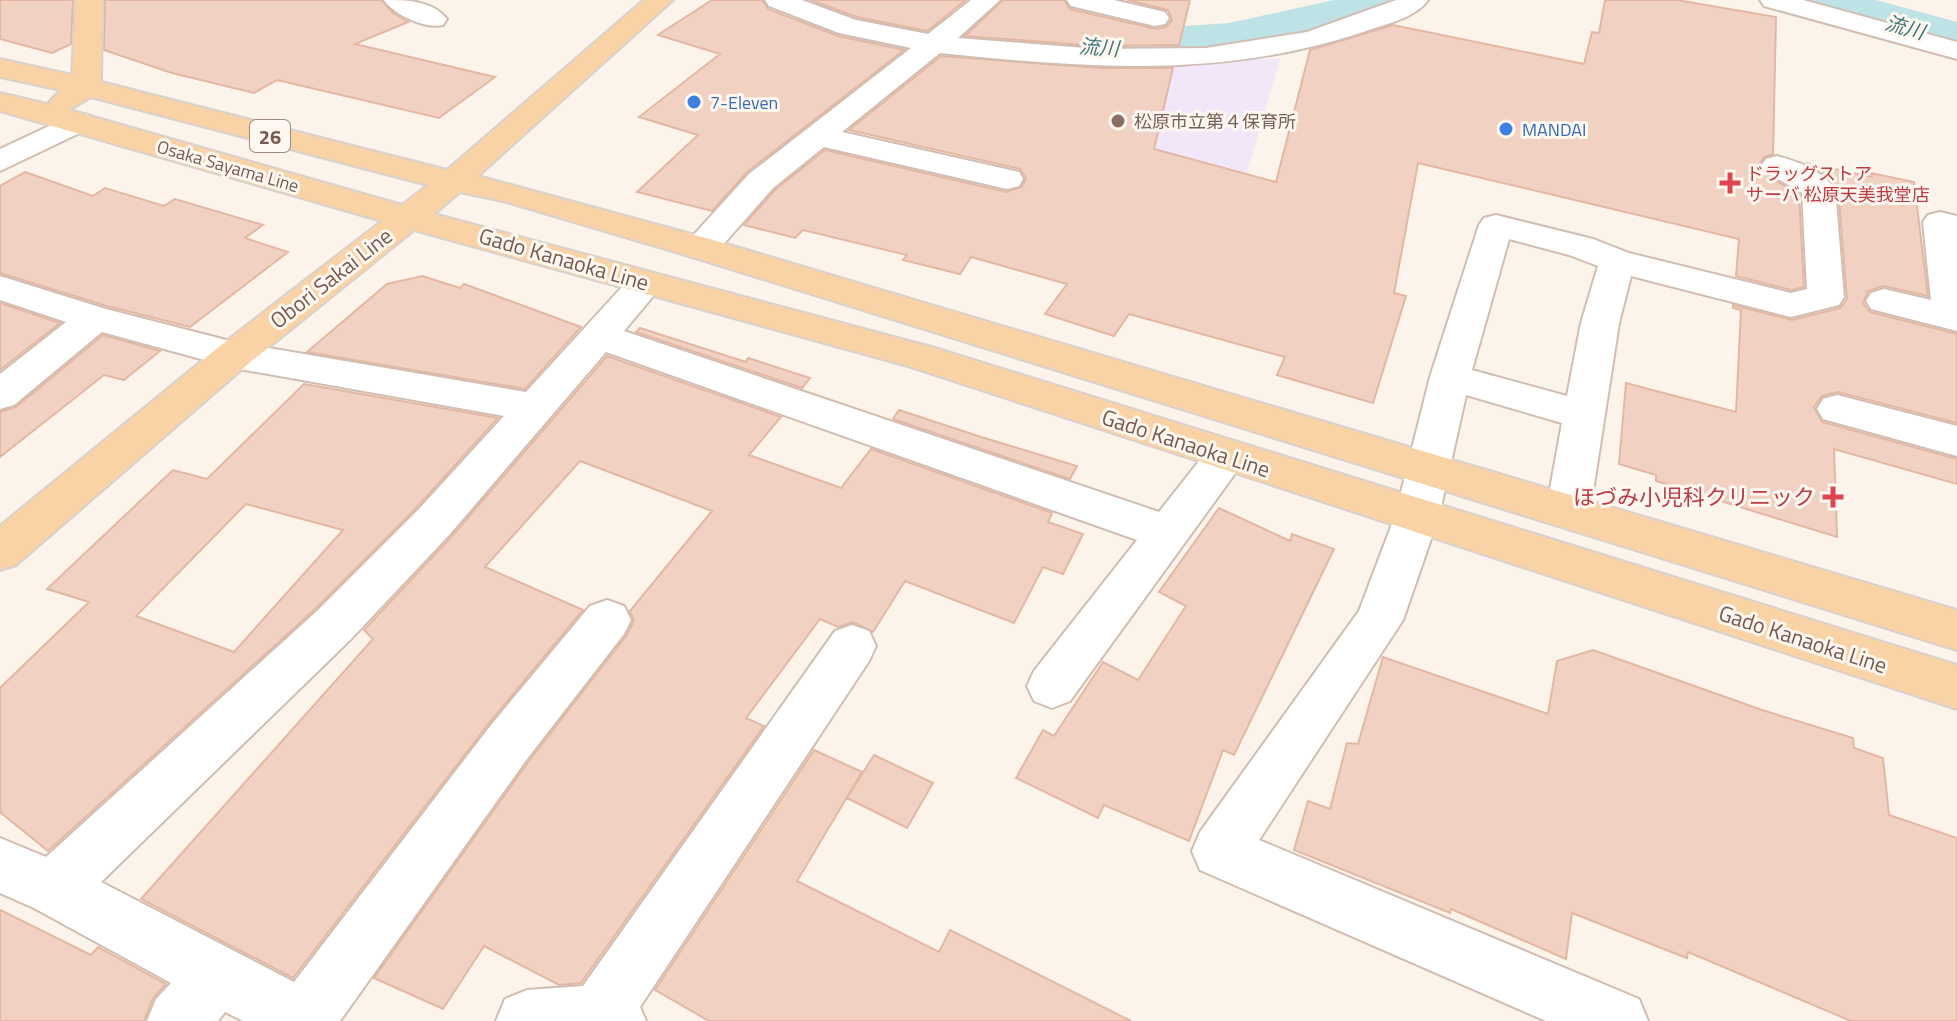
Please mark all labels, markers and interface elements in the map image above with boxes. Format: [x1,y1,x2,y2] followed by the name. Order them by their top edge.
[1882,7,1930,48] water label: 流川
[1078,30,1122,64] water label: 流川
[710,89,778,116] place label: 7-Eleven
[685,93,703,111] marker: 7-Eleven
[1134,108,1296,135] place label: 松原市立第４保育所
[1109,112,1127,130] marker: 松原市立第４保育所
[1522,116,1587,143] place label: MANDAI
[250,120,290,152] road number: 26
[1497,120,1515,138] marker: MANDAI
[154,133,302,199] street label: Osaka Sayama Line
[1746,160,1930,208] place label: ドラッグストア サーバ 松原天美我堂店
[1721,174,1739,192] marker: ドラッグストア サーバ 松原天美我堂店
[262,219,400,337] street label: Obori Sakai Line
[475,219,653,299] street label: Gado Kanaoka Line
[1097,400,1275,486] street label: Gado Kanaoka Line
[1573,480,1815,514] place label: ほづみ小児科クリニック
[1822,486,1844,508] marker: ほづみ小児科クリニック
[1714,596,1892,682] street label: Gado Kanaoka Line

